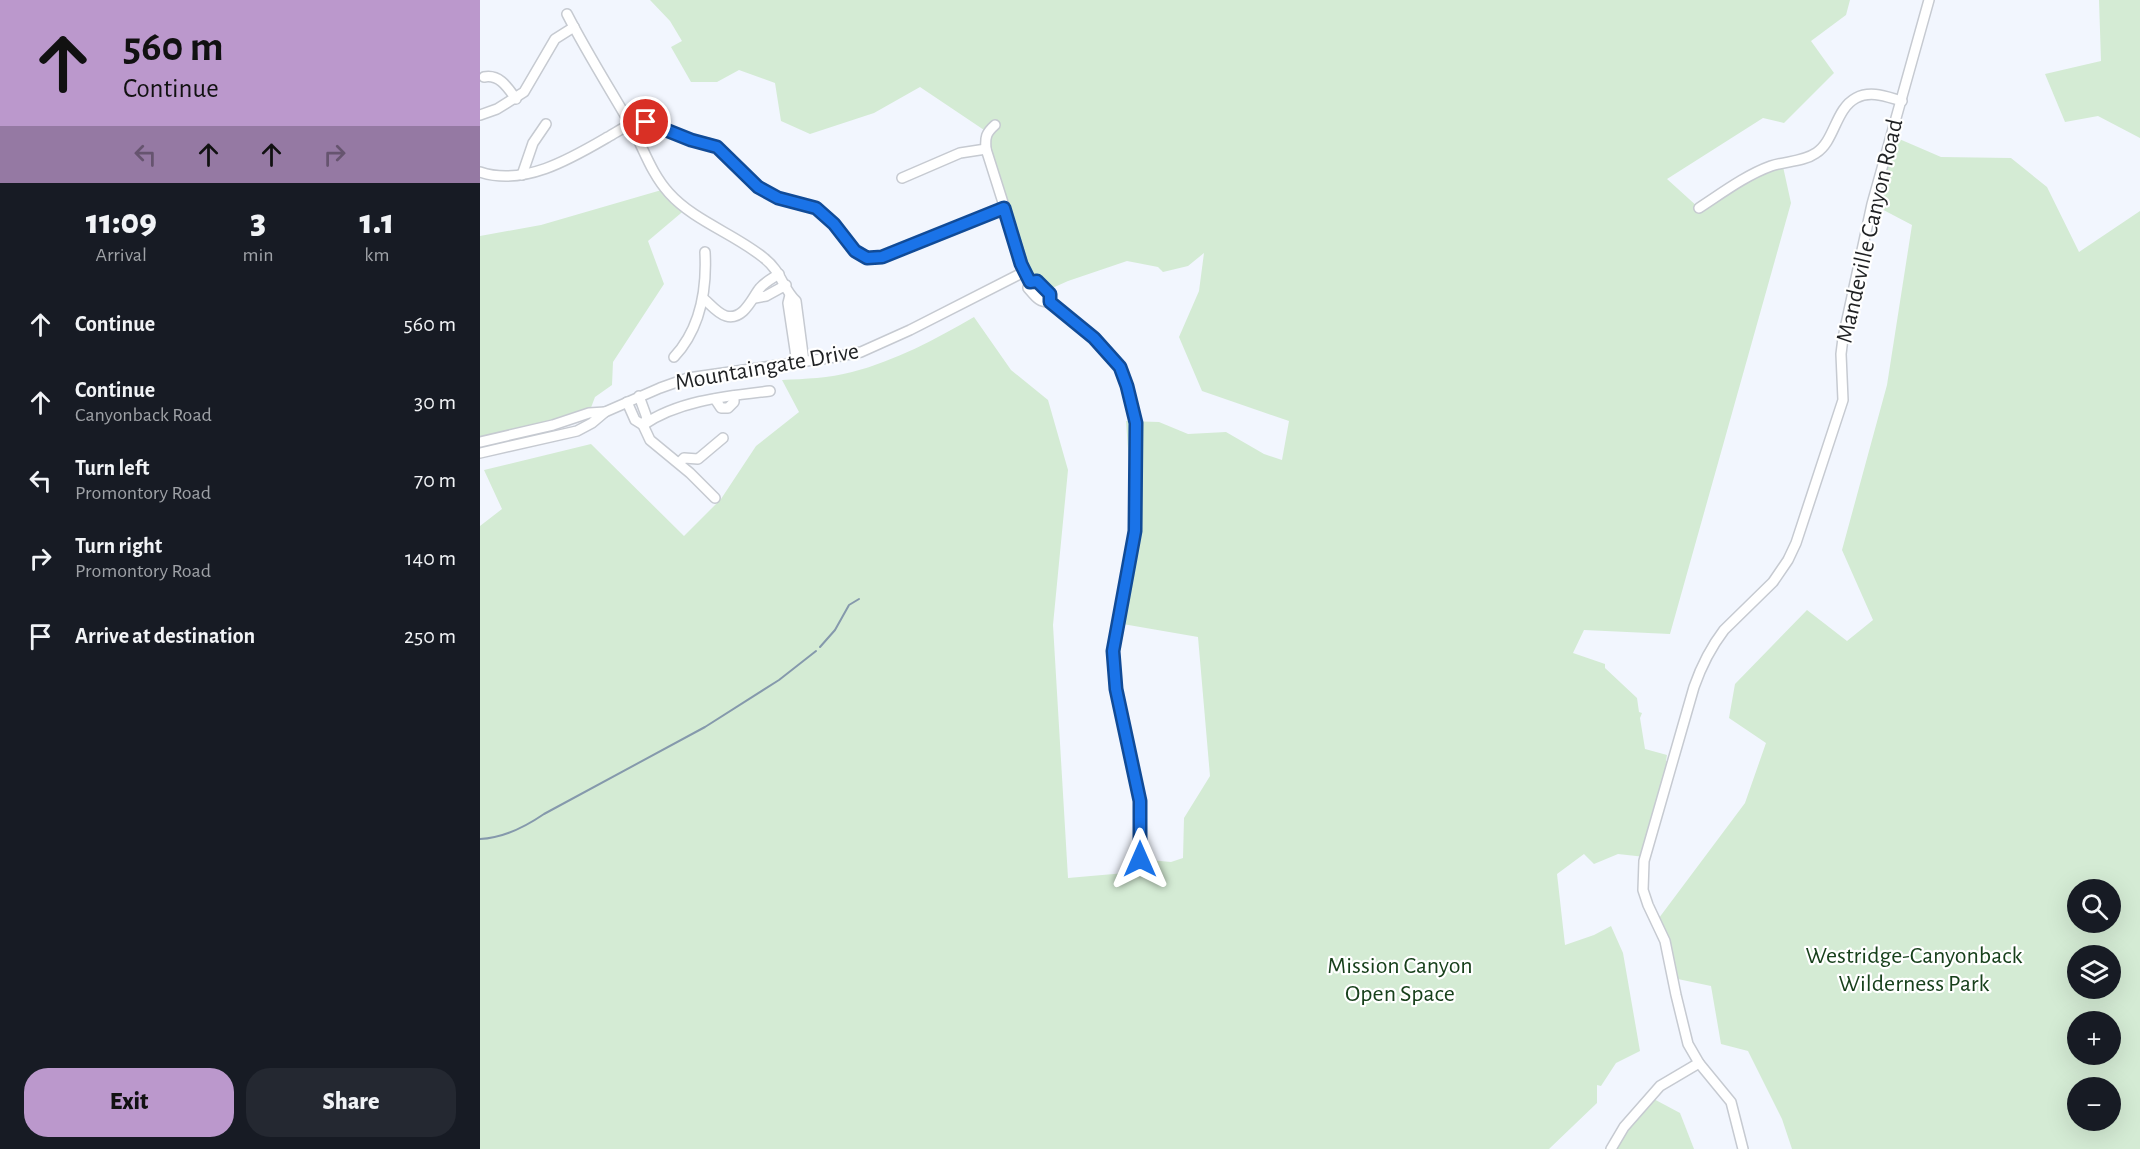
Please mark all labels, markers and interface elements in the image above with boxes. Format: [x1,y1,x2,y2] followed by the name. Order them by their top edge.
[24,24,102,102] icon: ahead
[123,26,224,68] text: 560 m
[123,75,219,102] text: Continue
[620,96,671,147] pin
[629,105,662,138] icon: arrive
[1833,117,1907,345] street label: Mandeville Canyon Road
[129,138,162,171] icon: left
[192,138,225,171] icon: ahead
[255,138,288,171] icon: ahead
[318,138,351,171] icon: right
[86,204,157,240] text: 11:09
[250,204,266,240] text: 3
[359,204,394,240] text: 1.1
[96,245,147,265] text: Arrival
[243,245,274,265] text: min
[364,245,389,265] text: km
[24,308,57,341] icon: ahead
[75,313,155,335] text: Continue
[404,313,456,335] text: 560 m
[673,339,861,395] street label: Mountaingate Drive
[75,379,155,401] text: Continue
[24,386,57,419] icon: ahead
[414,391,456,413] text: 30 m
[75,405,212,425] text: Canyonback Road
[75,457,149,479] text: Turn left
[24,464,57,497] icon: left
[414,469,456,491] text: 70 m
[75,483,211,503] text: Promontory Road
[75,535,162,557] text: Turn right
[24,542,57,575] icon: right
[405,547,456,569] text: 140 m
[75,561,211,581] text: Promontory Road
[24,620,57,653] icon: arrive
[75,625,255,647] text: Arrive at destination
[404,625,456,647] text: 250 m
[1108,827,1172,891] position arrow
[2067,879,2121,1131] map controls
[2067,879,2121,933] button: search
[1806,944,2022,996] park label: Westridge-Canyonback Wilderness Park
[2067,945,2121,999] button: layers
[1327,954,1473,1006] park label: Mission Canyon Open Space
[2067,1011,2121,1065] button: +
[24,1068,234,1137] button: Exit
[246,1068,456,1137] button: Share
[2067,1077,2121,1131] button: −

